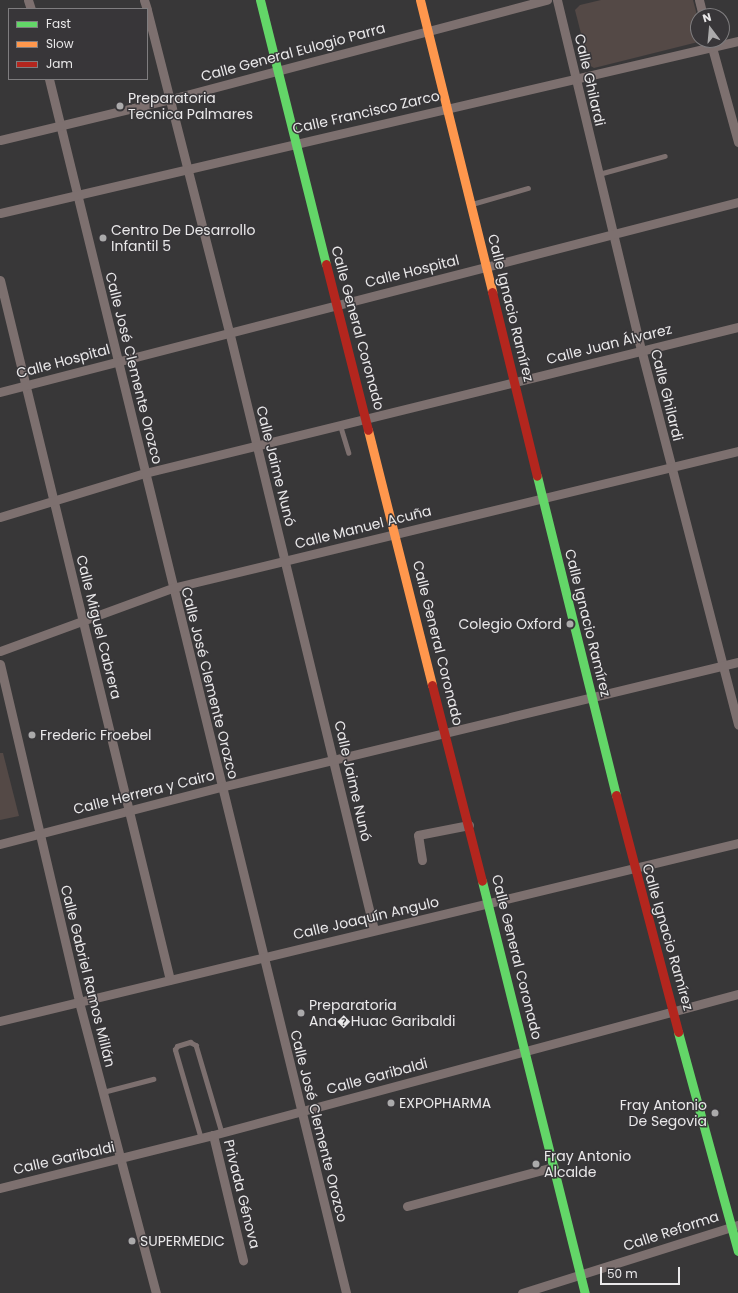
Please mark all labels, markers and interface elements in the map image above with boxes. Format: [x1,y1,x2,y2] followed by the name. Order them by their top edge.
[8,8,148,80] legend
[690,8,730,48] north arrow
[701,9,713,26] text: N
[46,15,71,32] text: Fast
[199,19,387,85] street label: Calle General Eulogio Parra
[571,32,609,128] street label: Calle Ghilardi
[46,35,74,52] text: Slow
[46,55,73,72] text: Jam
[291,87,441,137] street label: Calle Francisco Zarco
[128,90,253,122] place label: Preparatoria Tecnica Palmares
[115,101,125,111] marker: Preparatoria Tecnica Palmares
[111,222,255,254] place label: Centro De Desarrollo Infantil 5
[485,232,537,384] street label: Calle Ignacio Ramírez
[98,233,108,243] marker: Centro De Desarrollo Infantil 5
[328,244,388,412] street label: Calle General Coronado
[363,251,461,291] street label: Calle Hospital
[102,270,166,466] street label: Calle José Clemente Orozco
[545,320,673,368] street label: Calle Juan Álvarez
[14,340,112,382] street label: Calle Hospital
[647,347,687,443] street label: Calle Ghilardi
[253,404,299,528] street label: Calle Jaime Nunó
[293,502,433,552] street label: Calle Manuel Acuña
[562,547,614,699] street label: Calle Ignacio Ramírez
[73,553,125,701] street label: Calle Miguel Cabrera
[409,559,467,727] street label: Calle General Coronado
[178,585,242,781] street label: Calle José Clemente Orozco
[459,616,562,632] place label: Colegio Oxford
[565,619,575,629] marker: Colegio Oxford
[331,719,375,843] street label: Calle Jaime Nunó
[40,727,152,743] place label: Frederic Froebel
[27,730,37,740] marker: Frederic Froebel
[72,766,216,818] street label: Calle Herrera y Cairo
[639,862,697,1012] street label: Calle Ignacio Ramírez
[488,873,546,1041] street label: Calle General Coronado
[57,883,119,1069] street label: Calle Gabriel Ramos Millán
[291,893,441,943] street label: Calle Joaquín Angulo
[309,997,456,1030] place label: Preparatoria Ana�Huac Garibaldi
[296,1008,306,1018] marker: Preparatoria Ana�Huac Garibaldi
[287,1028,351,1224] street label: Calle José Clemente Orozco
[325,1054,429,1098] street label: Calle Garibaldi
[399,1095,491,1111] place label: EXPOPHARMA
[620,1097,707,1130] place label: Fray Antonio De Segovia
[386,1098,396,1108] marker: EXPOPHARMA
[710,1108,720,1118] marker: Fray Antonio De Segovia
[12,1138,116,1178] street label: Calle Garibaldi
[220,1138,264,1250] street label: Privada Génova
[544,1148,631,1180] place label: Fray Antonio Alcalde
[531,1159,541,1169] marker: Fray Antonio Alcalde
[621,1208,721,1254] street label: Calle Reforma
[140,1233,225,1249] place label: SUPERMEDIC
[127,1236,137,1246] marker: SUPERMEDIC
[602,1259,682,1285] scale bar
[607,1265,638,1282] text: 50 m

